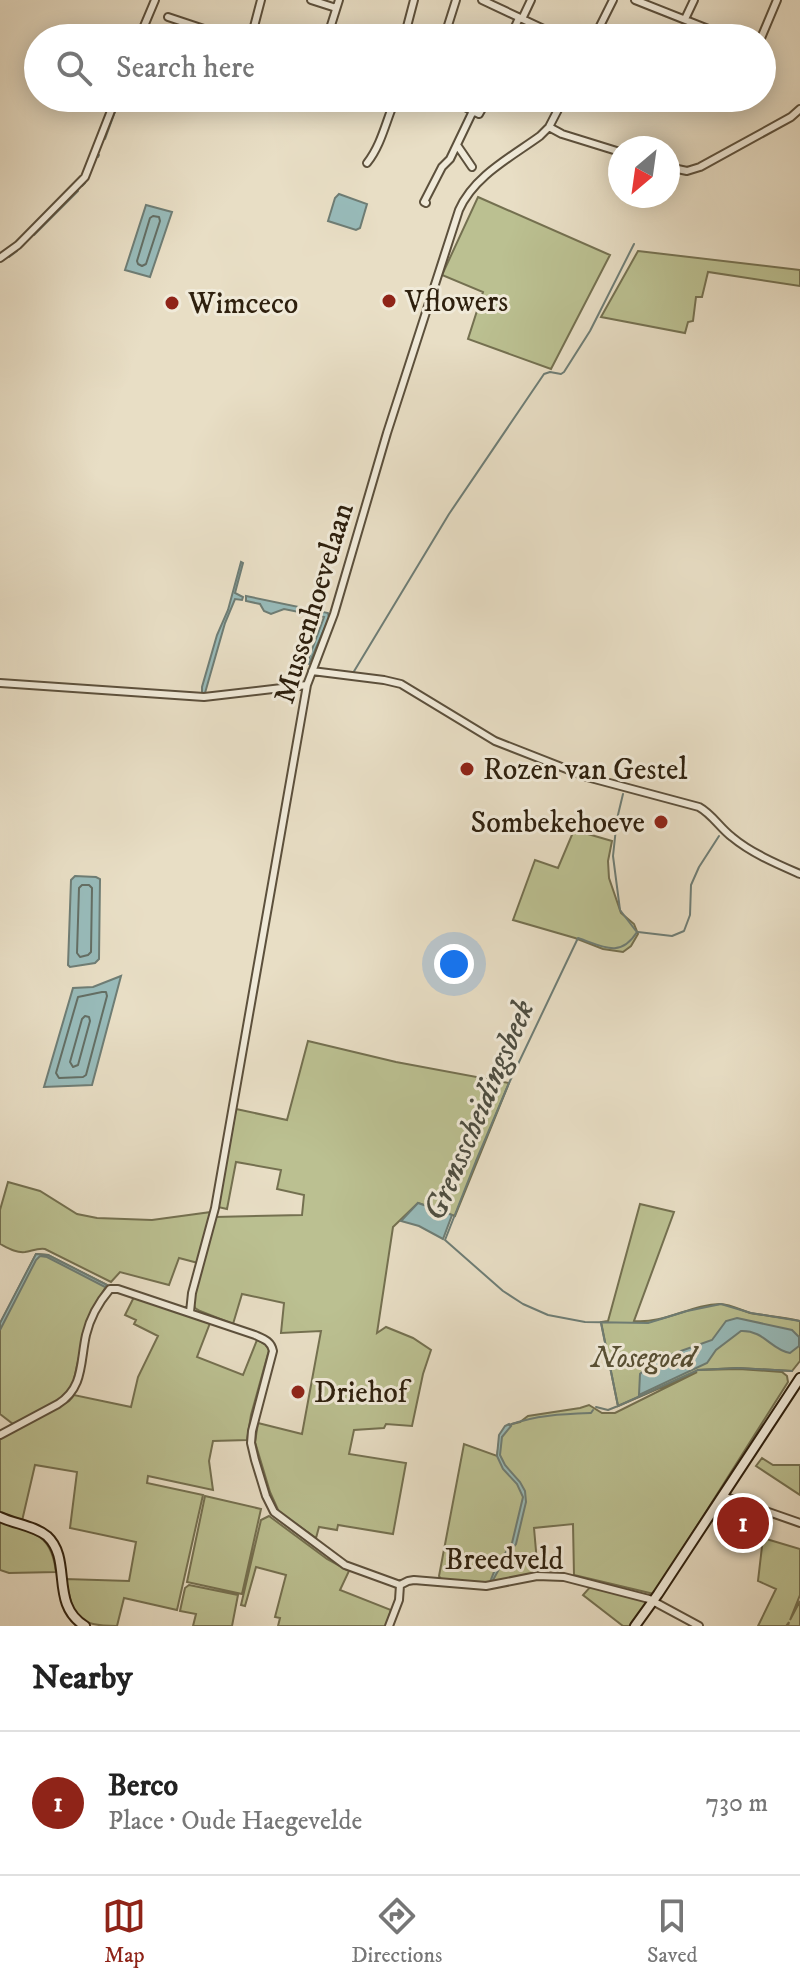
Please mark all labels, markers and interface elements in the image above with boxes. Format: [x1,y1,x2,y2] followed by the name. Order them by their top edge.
[24,24,776,112] search box
[52,46,96,90] icon: search
[116,50,255,87] text: Search here
[608,136,680,208] north arrow
[404,284,508,321] place label: Vflowers
[187,286,298,323] place label: Wimceco
[380,292,398,310] marker: Vflowers
[163,294,181,312] marker: Wimceco
[266,498,363,708] street label: Mussenhoevelaan
[483,752,687,789] place label: Rozen van Gestel
[458,760,476,778] marker: Rozen van Gestel
[471,805,645,842] place label: Sombekehoeve
[652,813,670,831] marker: Sombekehoeve
[434,944,474,984] your location
[415,994,545,1227] water label: Grensscheidingsbeek
[589,1340,700,1377] park label: Nosegoed
[314,1375,412,1412] place label: Driehof
[289,1383,307,1401] marker: Driehof
[717,1493,769,1553] pin: 1
[444,1542,564,1579] street label: Breedveld
[32,1657,133,1699] text: Nearby
[108,1768,178,1805] text: Berco
[53,1787,63,1820] text: 1
[706,1787,768,1820] text: 730 m
[108,1805,362,1838] text: Place · Oude Haegevelde
[102,1894,146,1969] tab: Map
[351,1894,442,1969] tab: Directions
[647,1894,698,1969] tab: Saved

